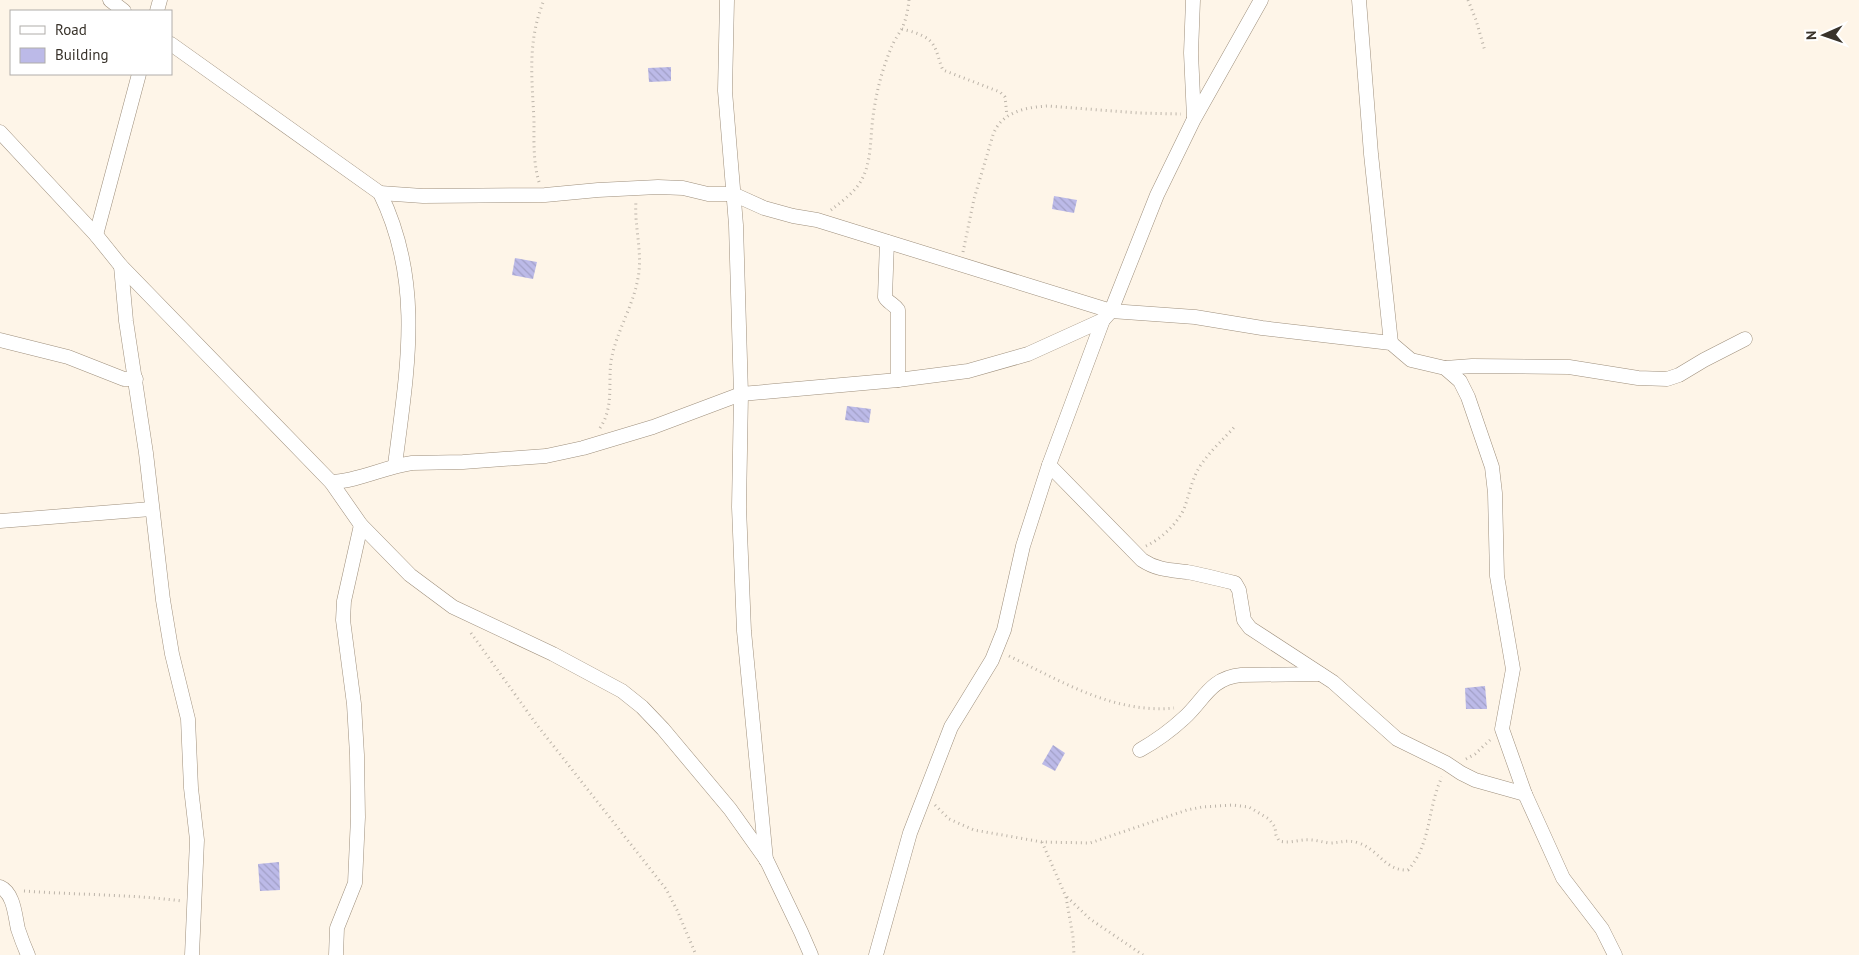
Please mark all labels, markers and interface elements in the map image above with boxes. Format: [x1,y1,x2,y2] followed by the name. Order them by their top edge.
[10,10,172,75] legend
[1799,10,1849,60] north arrow
[55,20,87,39] text: Road
[1802,31,1820,40] text: N
[55,45,109,64] text: Building

